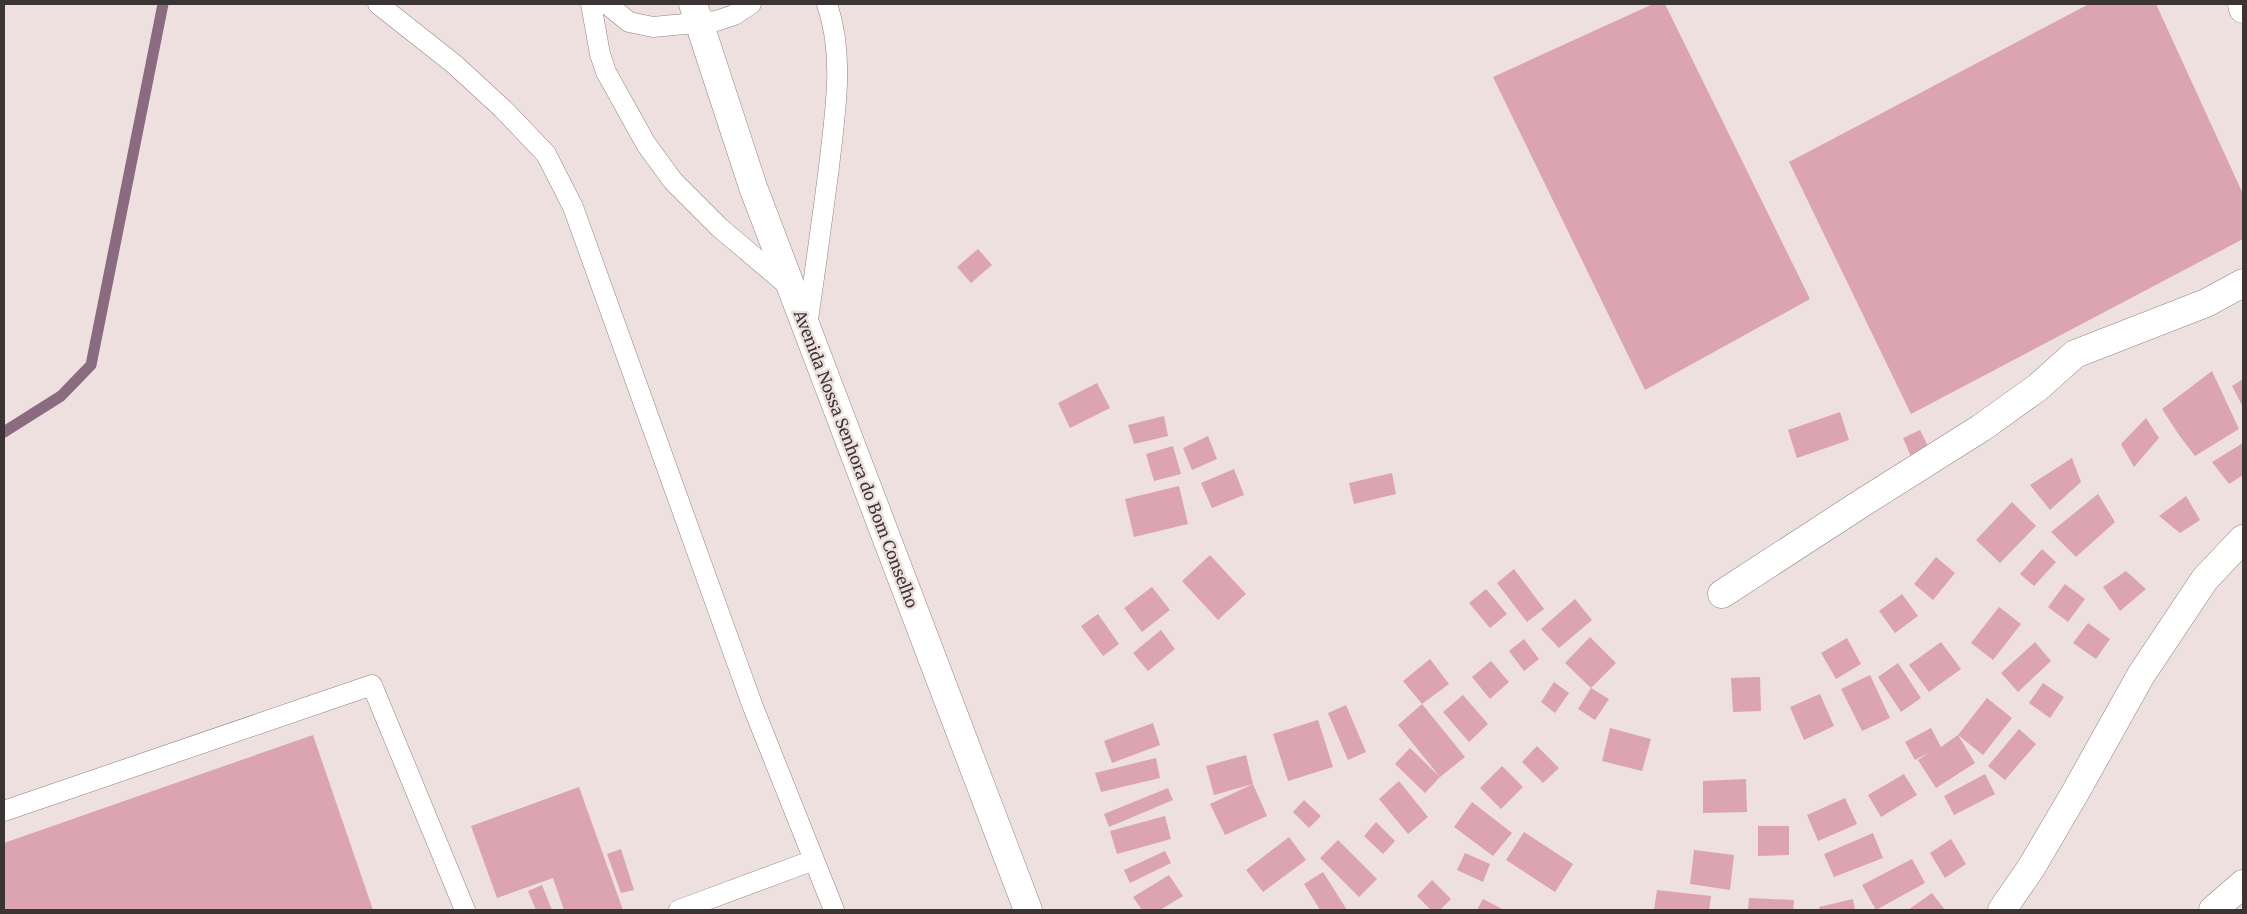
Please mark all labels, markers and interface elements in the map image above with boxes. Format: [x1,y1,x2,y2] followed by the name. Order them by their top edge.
[789,306,922,611] street label: Avenida Nossa Senhora do Bom Conselho

